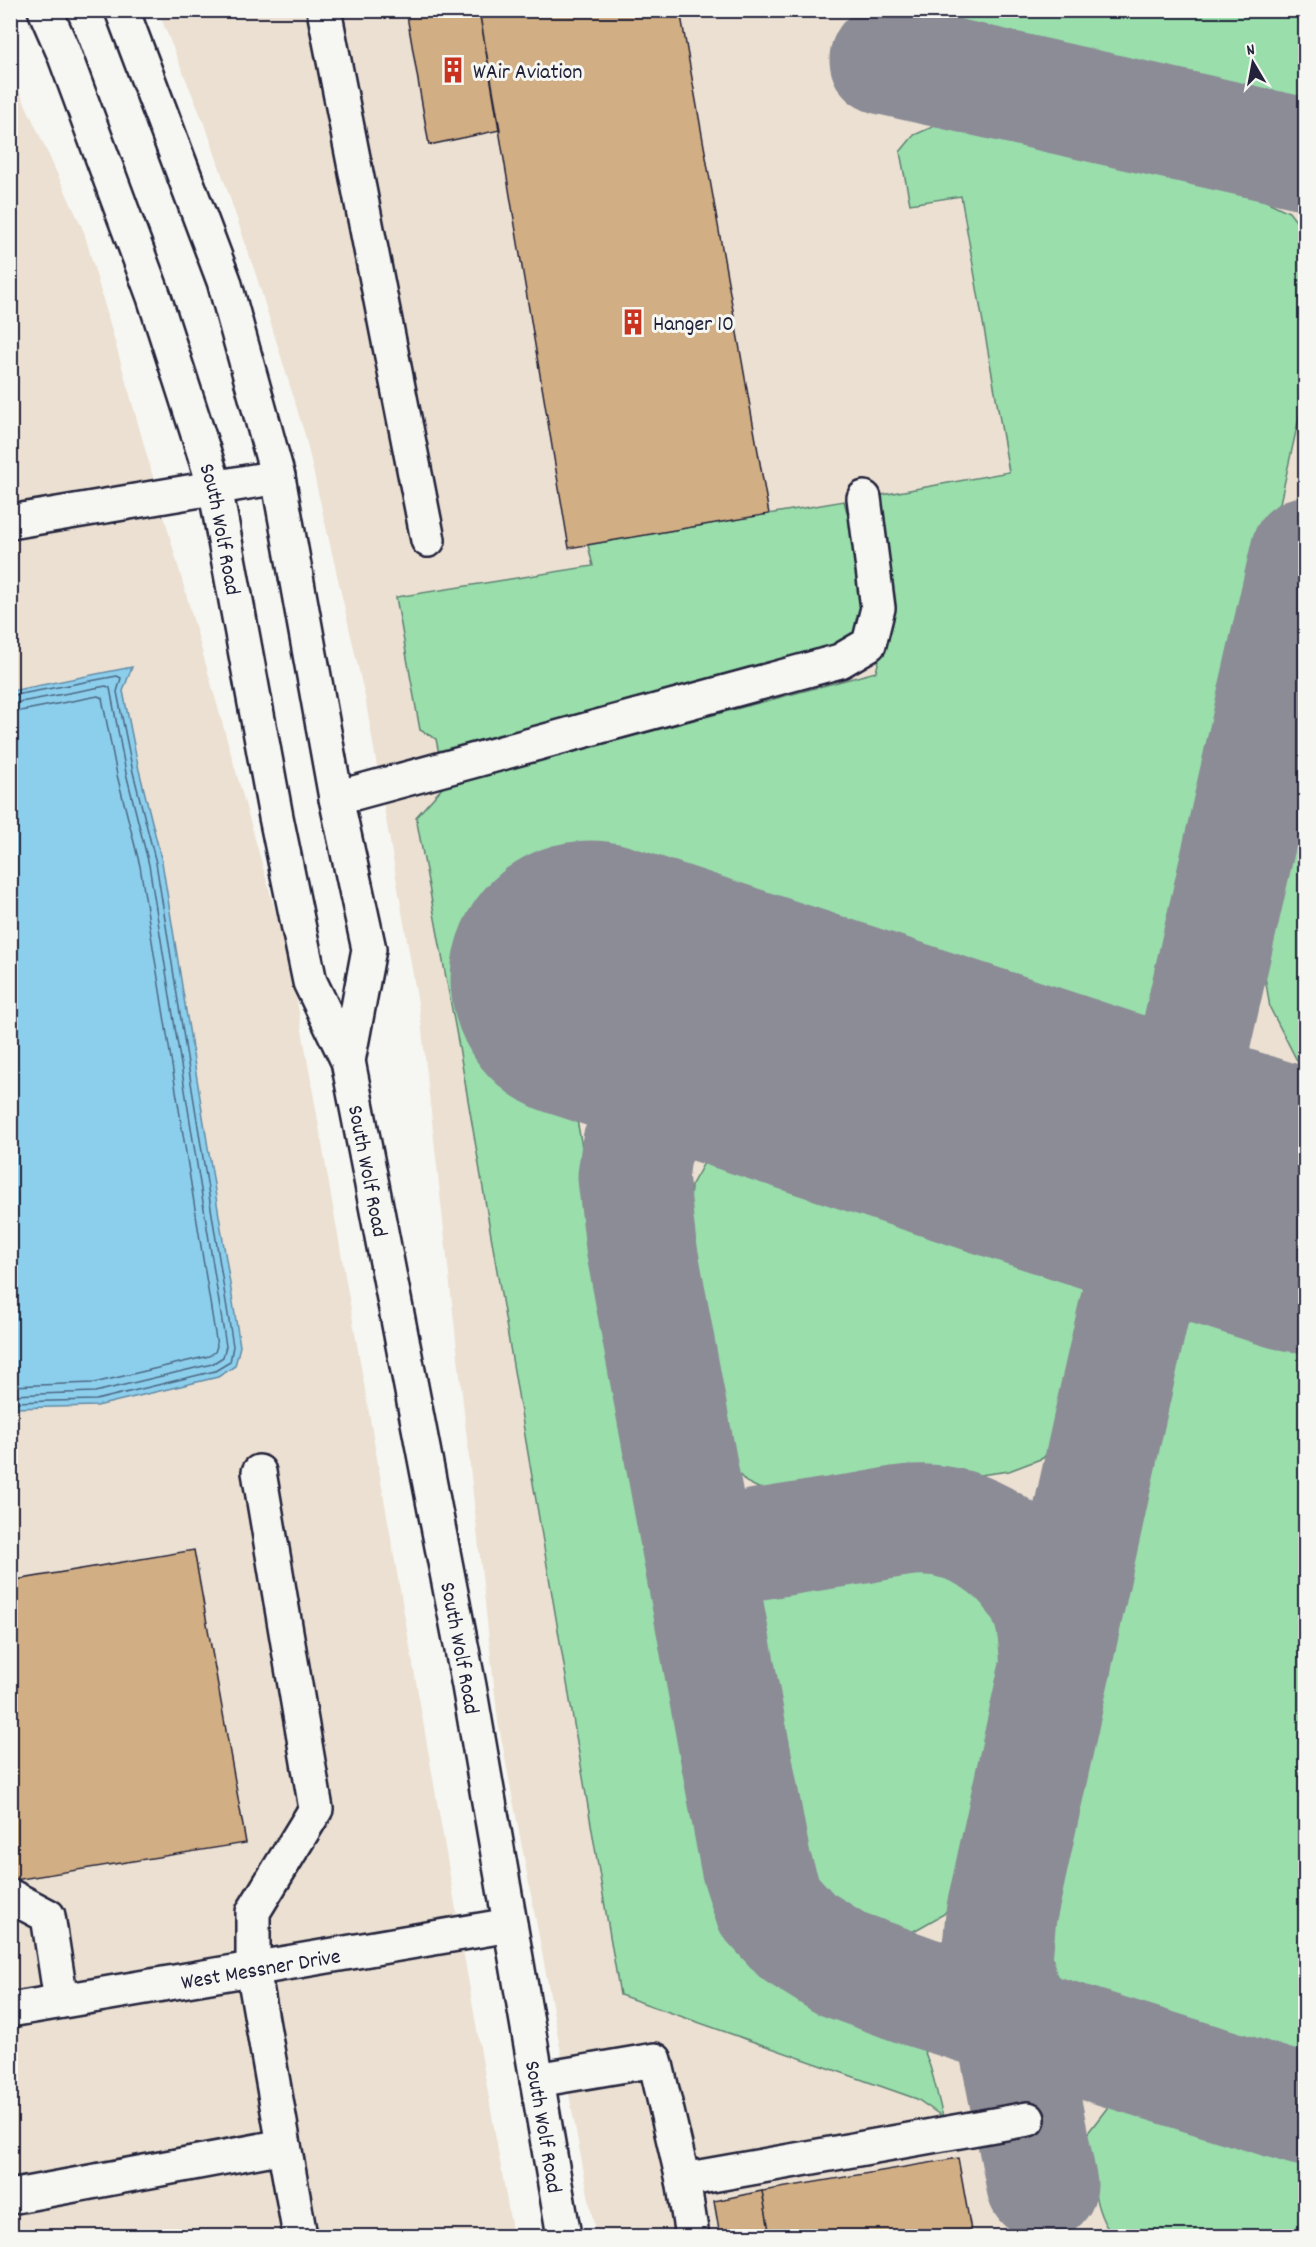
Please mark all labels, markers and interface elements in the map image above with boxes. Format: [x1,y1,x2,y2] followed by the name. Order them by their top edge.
[1223,33,1283,93] north arrow
[1245,39,1257,63] text: N
[438,55,468,85] building icon: WAir Aviation
[473,58,583,89] place label: WAir Aviation
[618,307,648,337] building icon: Hanger 10
[653,310,734,341] place label: Hanger 10
[189,460,247,598] street label: South Wolf Road
[338,1103,394,1240] street label: South Wolf Road
[430,1580,486,1717] street label: South Wolf Road
[179,1942,343,2000] street label: West Messner Drive
[515,2059,568,2196] street label: South Wolf Road

